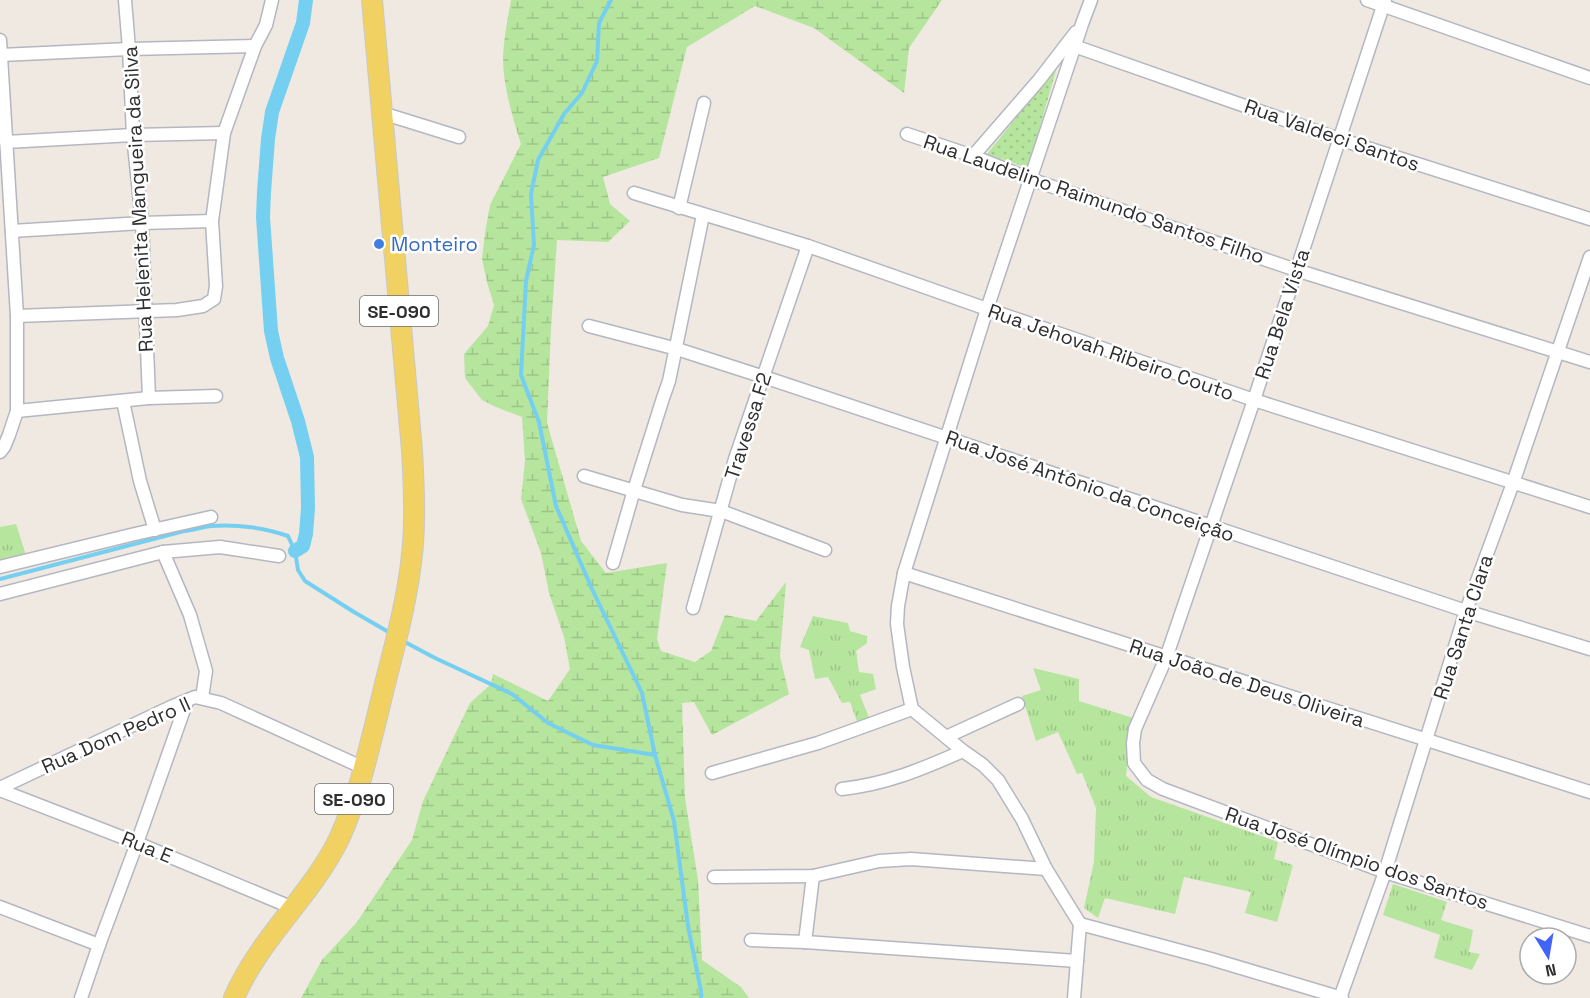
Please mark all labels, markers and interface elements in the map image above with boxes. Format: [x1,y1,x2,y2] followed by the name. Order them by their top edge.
[117,45,159,353] street label: Rua Helenita Mangueira da Silva
[1241,93,1423,177] street label: Rua Valdeci Santos
[920,128,1268,270] street label: Rua Laudelino Raimundo Santos Filho
[391,231,478,257] place label: Monteiro
[372,237,386,251] marker: Monteiro
[1249,245,1315,383] street label: Rua Bela Vista
[360,296,438,326] road number: SE-090
[984,298,1238,406] street label: Rua Jehovah Ribeiro Couto
[718,369,778,483] street label: Travessa F2
[942,424,1238,548] street label: Rua José Antônio da Conceição
[1427,551,1499,703] street label: Rua Santa Clara
[1126,633,1368,733] street label: Rua João de Deus Oliveira
[37,691,195,779] street label: Rua Dom Pedro II
[315,784,393,814] road number: SE-090
[1222,801,1492,915] street label: Rua José Olímpio dos Santos
[118,825,176,869] street label: Rua E
[1518,926,1578,986] north arrow
[1543,959,1558,982] text: N

